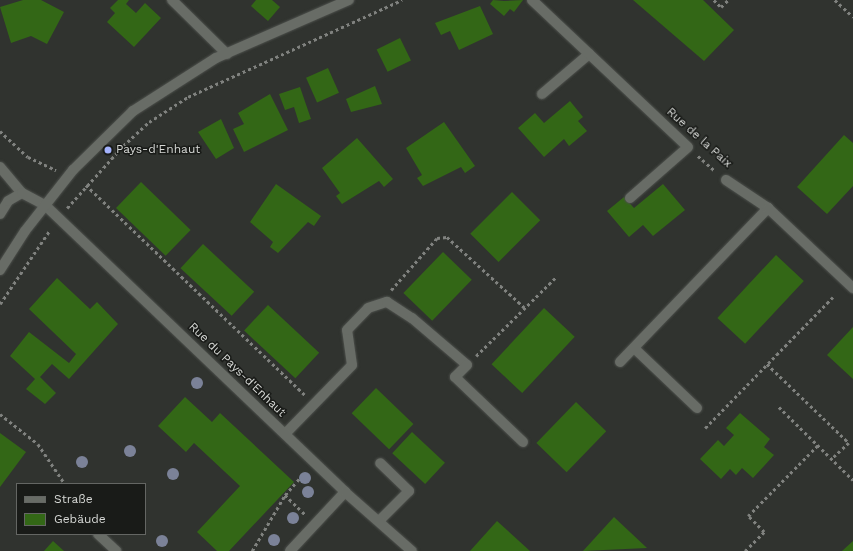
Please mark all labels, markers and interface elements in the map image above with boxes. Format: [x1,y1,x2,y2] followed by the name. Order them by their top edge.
[663,105,735,171] street label: Rue de la Paix
[116,143,200,157] place label: Pays-d'Enhaut
[103,145,113,155] marker: Pays-d'Enhaut
[185,320,289,420] street label: Rue du Pays-d'Enhaut
[16,483,146,535] legend
[54,492,93,506] text: Straße
[54,512,106,526] text: Gebäude

